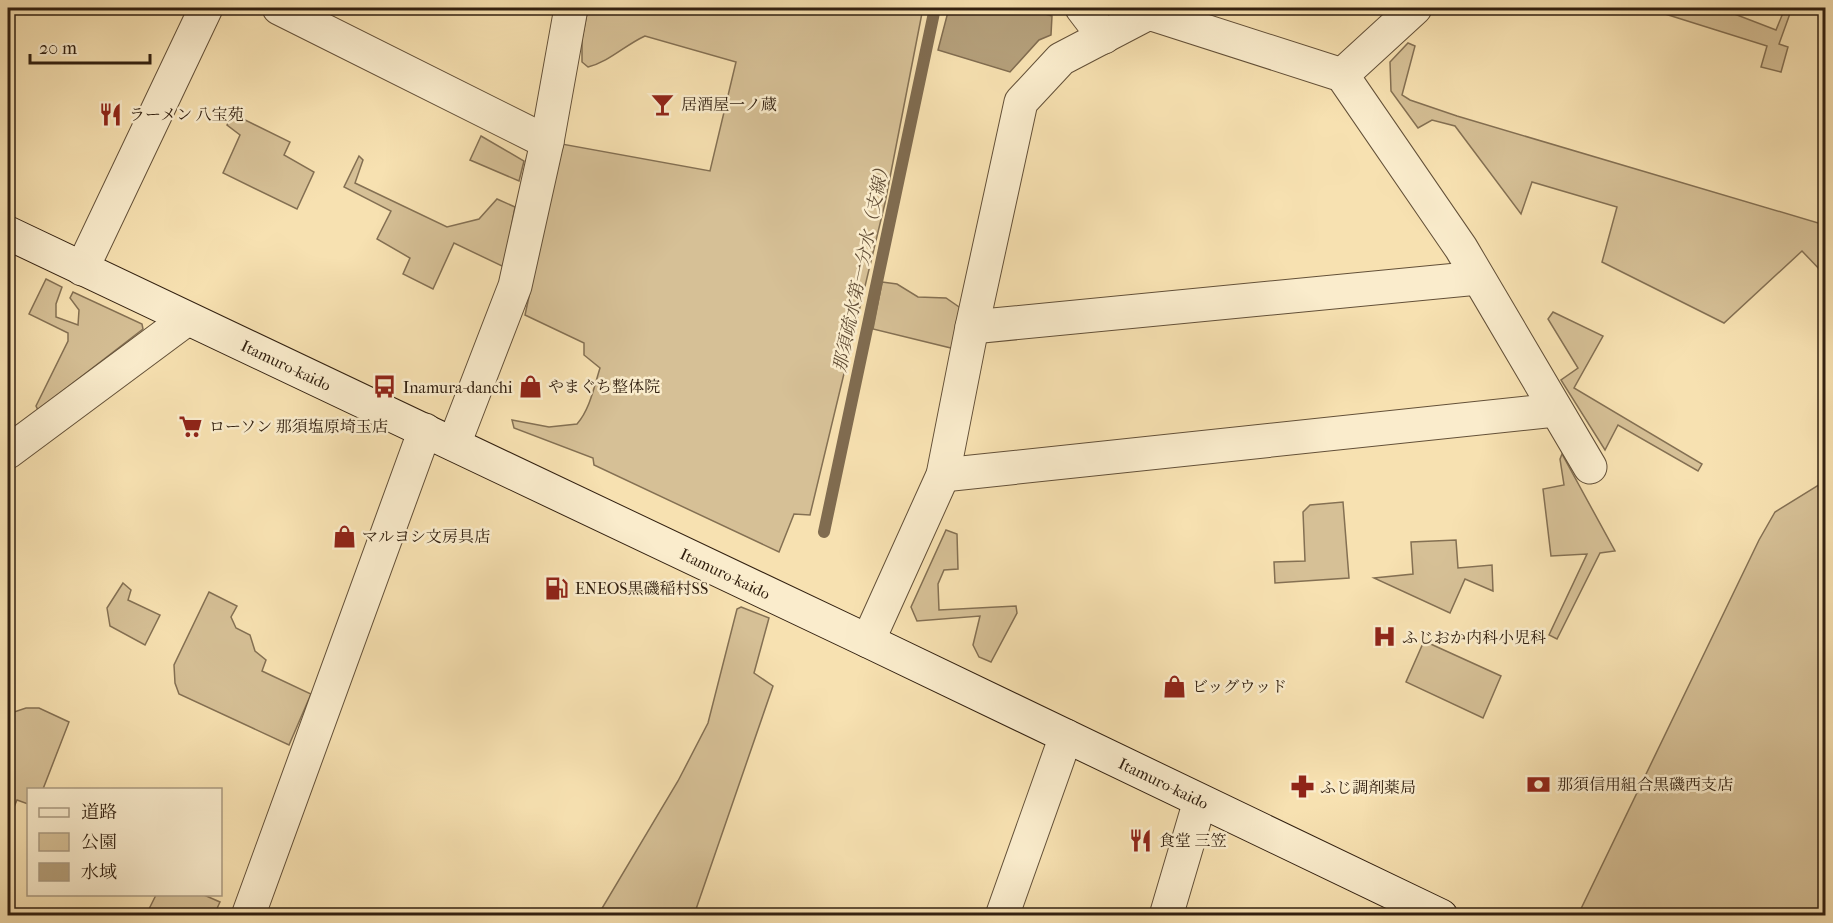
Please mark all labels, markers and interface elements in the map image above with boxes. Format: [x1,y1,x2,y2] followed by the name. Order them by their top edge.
[30,27,150,65] scale bar
[39,38,77,59] text: 20 m
[650,91,676,117] bar icon: 居酒屋一ノ蔵
[681,95,777,114] place label: 居酒屋一ノ蔵
[98,101,124,127] restaurant icon: ラーメン 八宝苑
[129,105,244,124] place label: ラーメン 八宝苑
[829,158,895,374] water label: 那須疏水第一分水（支線）
[238,336,334,394] street label: Itamuro-kaido
[517,373,543,399] shop icon: やまぐち整体院
[372,374,398,400] bus stop icon: Inamura-danchi
[548,377,660,396] place label: やまぐち整体院
[403,378,513,397] place label: Inamura-danchi
[178,413,204,439] supermarket icon: ローソン 那須塩原埼玉店
[209,417,388,436] place label: ローソン 那須塩原埼玉店
[331,523,357,549] shop icon: マルヨシ文房具店
[362,527,490,546] place label: マルヨシ文房具店
[677,544,773,603] street label: Itamuro-kaido
[544,575,570,601] fuel station icon: ENEOS黒磯稲村SS
[575,579,708,598] place label: ENEOS黒磯稲村SS
[1371,624,1397,650] hospital icon: ふじおか内科小児科
[1402,628,1546,647] place label: ふじおか内科小児科
[1161,673,1187,699] shop icon: ビッグウッド
[1192,677,1287,696] place label: ビッグウッド
[1116,753,1212,813] street label: Itamuro-kaido
[1526,771,1552,797] bank icon: 那須信用組合黒磯西支店
[1289,774,1315,800] pharmacy icon: ふじ調剤薬局
[1557,775,1733,794] place label: 那須信用組合黒磯西支店
[1320,778,1416,797] place label: ふじ調剤薬局
[27,788,222,896] legend
[81,802,117,823] text: 道路
[1128,827,1154,853] restaurant icon: 食堂 三笠
[1159,831,1226,850] place label: 食堂 三笠
[81,832,117,853] text: 公園
[81,862,117,883] text: 水域

